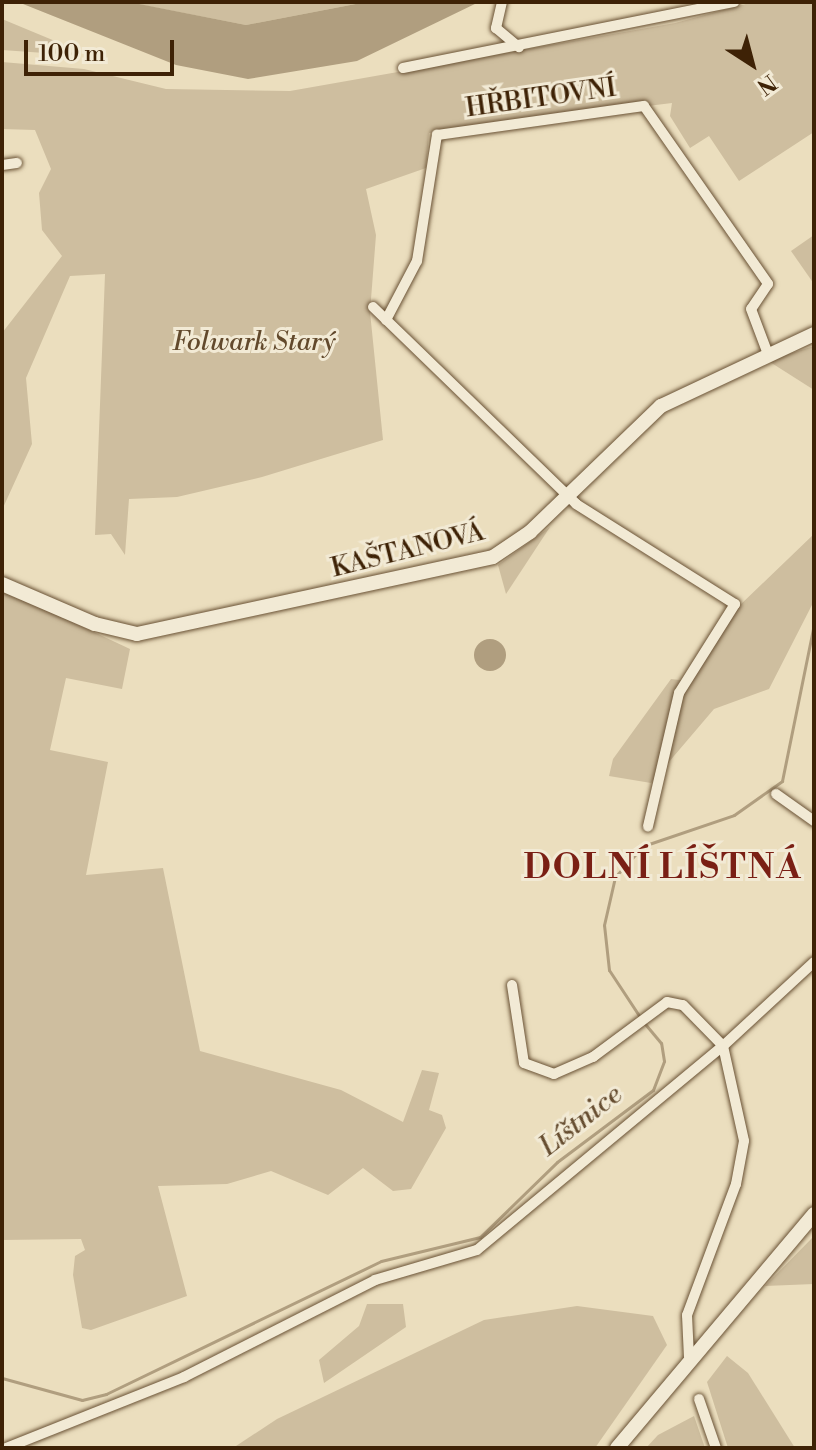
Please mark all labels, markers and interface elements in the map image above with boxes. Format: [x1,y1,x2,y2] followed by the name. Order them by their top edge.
[28,24,178,74] scale bar
[712,24,792,104] north arrow
[38,39,105,69] text: 100 m
[751,68,781,100] text: N
[464,73,618,125] street label: HŘBITOVNÍ
[172,327,336,359] park label: Folwark Starý
[328,517,488,585] street label: KAŠTANOVÁ
[524,849,802,889] district label: DOLNÍ LÍŠTNÁ
[533,1078,629,1164] water label: Líštnice

